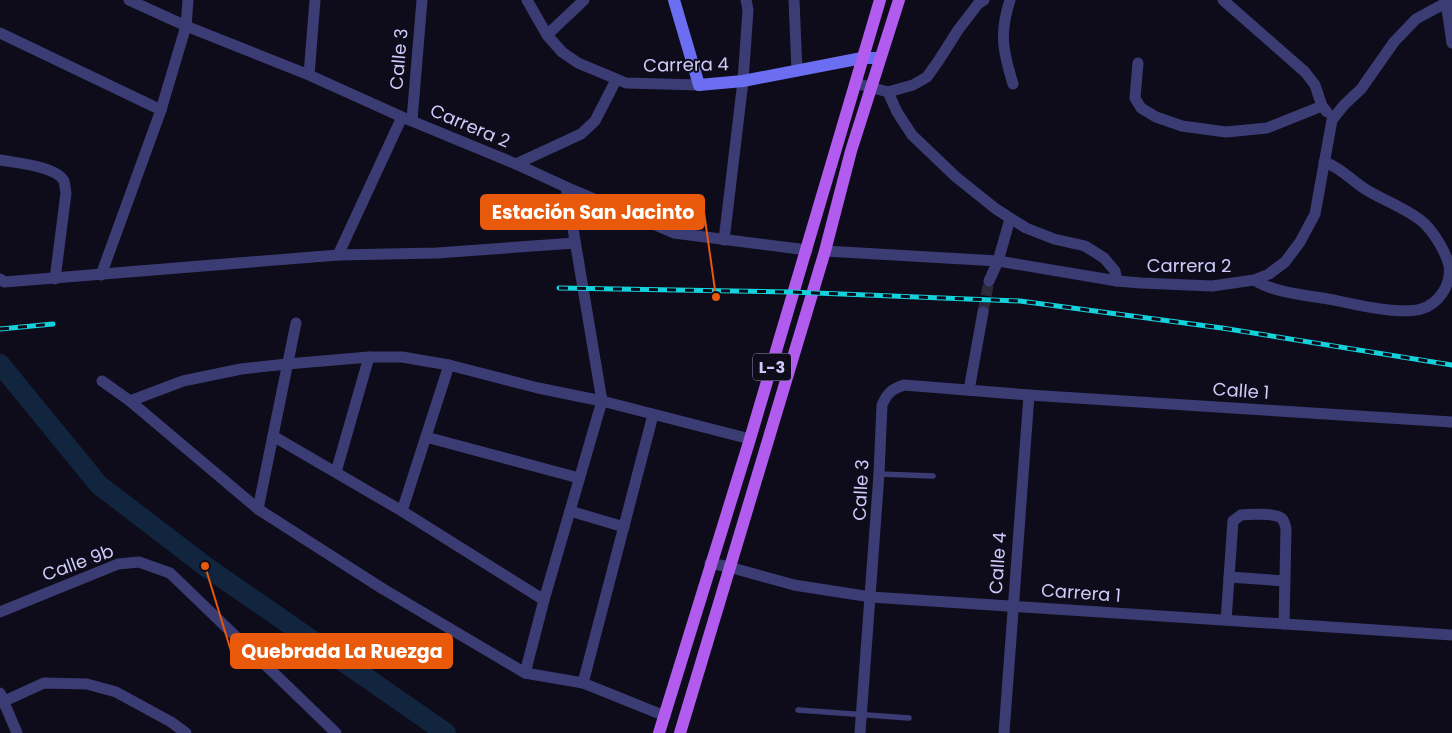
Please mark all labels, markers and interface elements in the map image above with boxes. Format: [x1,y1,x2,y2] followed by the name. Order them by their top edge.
[383,27,414,91] street label: Calle 3
[643,51,729,78] street label: Carrera 4
[426,97,514,154] street label: Carrera 2
[481,195,704,229] callout: Estación San Jacinto
[492,199,694,226] text: Estación San Jacinto
[1147,253,1231,278] street label: Carrera 2
[753,354,791,381] road number: L-3
[1212,376,1270,405] street label: Calle 1
[846,459,875,521] street label: Calle 3
[983,531,1012,595] street label: Calle 4
[39,538,117,587] street label: Calle 9b
[1040,577,1122,608] street label: Carrera 1
[231,634,452,668] callout: Quebrada La Ruezga
[241,638,443,665] text: Quebrada La Ruezga

